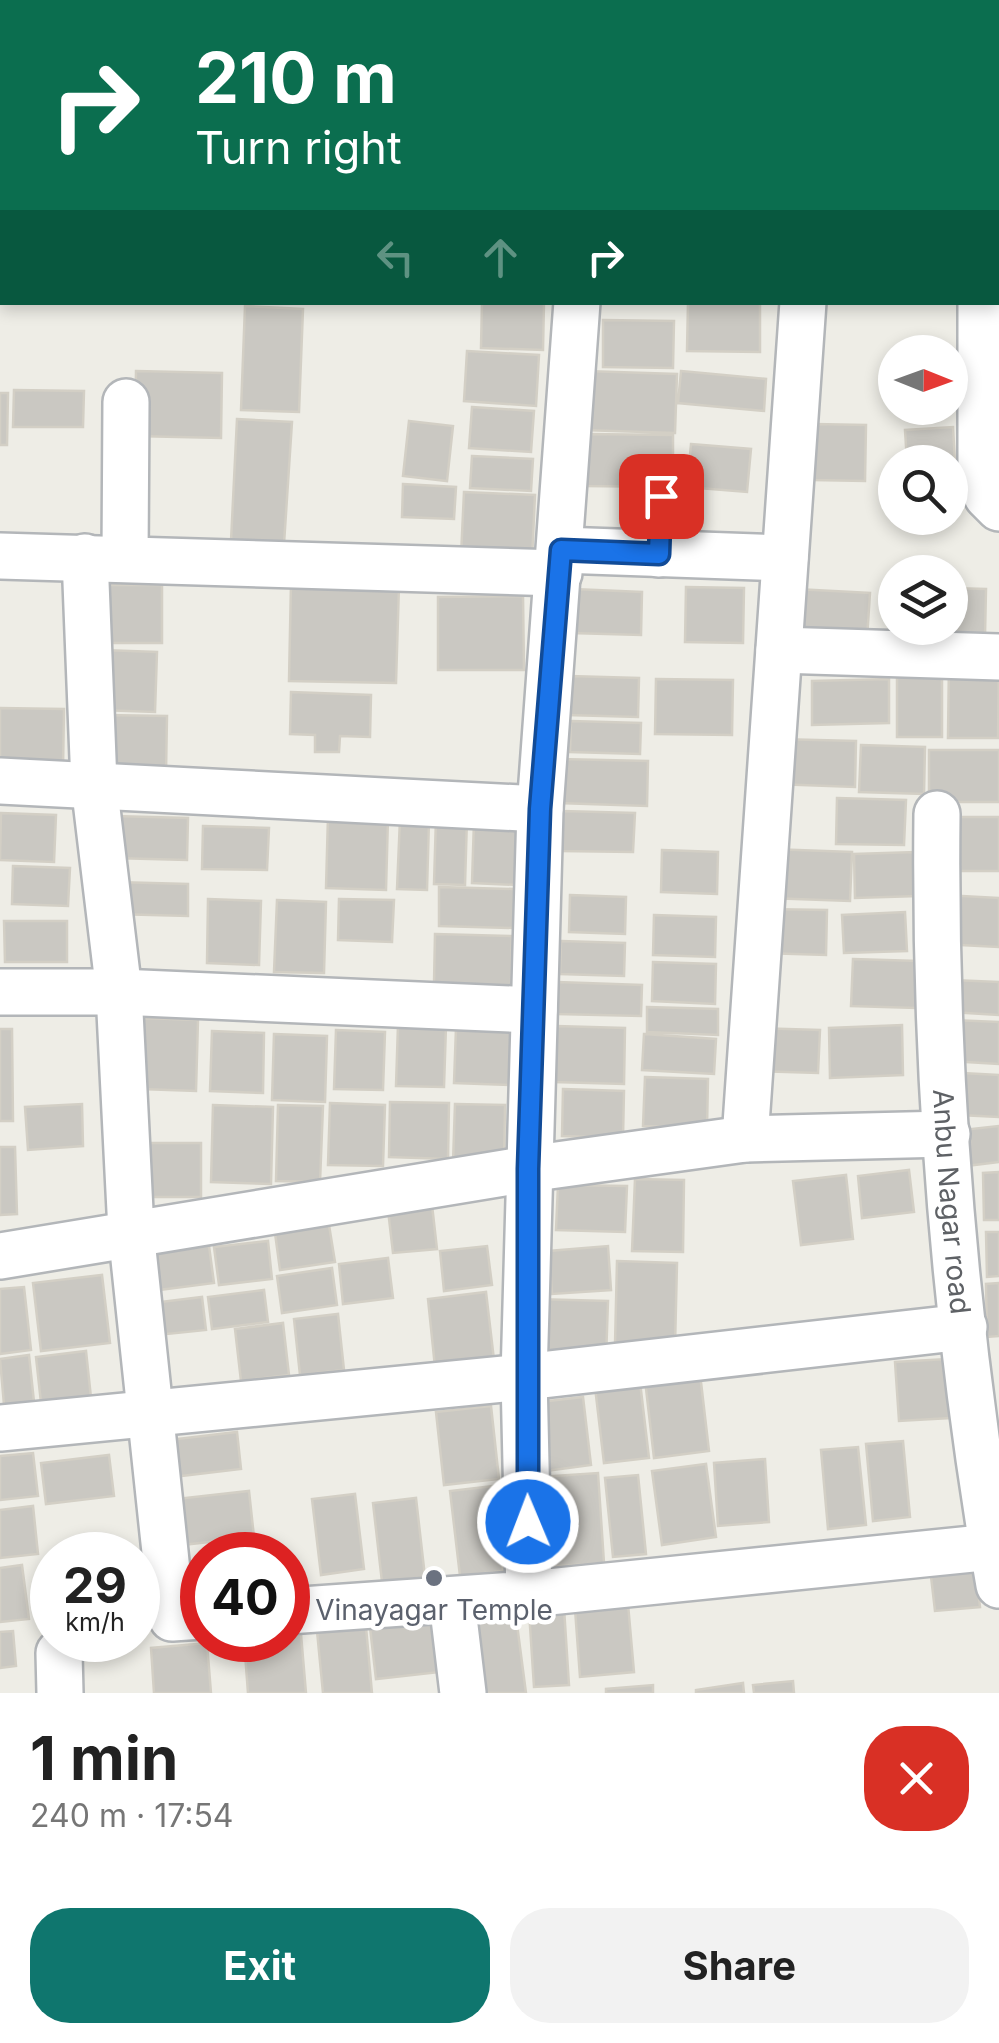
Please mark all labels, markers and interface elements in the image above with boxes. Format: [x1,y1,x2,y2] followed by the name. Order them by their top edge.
[195,35,397,120] text: 210 m
[30,40,160,170] icon: right
[195,120,402,175] text: Turn right
[368,230,423,285] icon: left
[473,230,528,285] icon: ahead
[578,230,633,285] icon: right
[878,335,968,425] north arrow
[878,335,968,645] map controls
[878,445,968,535] button: search
[619,454,704,539] pin
[634,469,689,524] icon: arrive
[878,555,968,645] button: layers
[926,1088,978,1316] street label: Anbu Nagar road
[476,1470,580,1574] position arrow
[180,1532,310,1662] speed limit sign: 40
[63,1555,127,1615] text: 29
[423,1567,445,1589] marker: Vinayagar Temple
[315,1593,553,1627] place label: Vinayagar Temple
[65,1607,125,1637] text: km/h
[30,1722,178,1794] text: 1 min
[864,1726,969,1831] button: close
[30,1796,234,1835] text: 240 m · 17:54
[30,1908,490,2023] button: Exit
[510,1908,969,2023] button: Share

